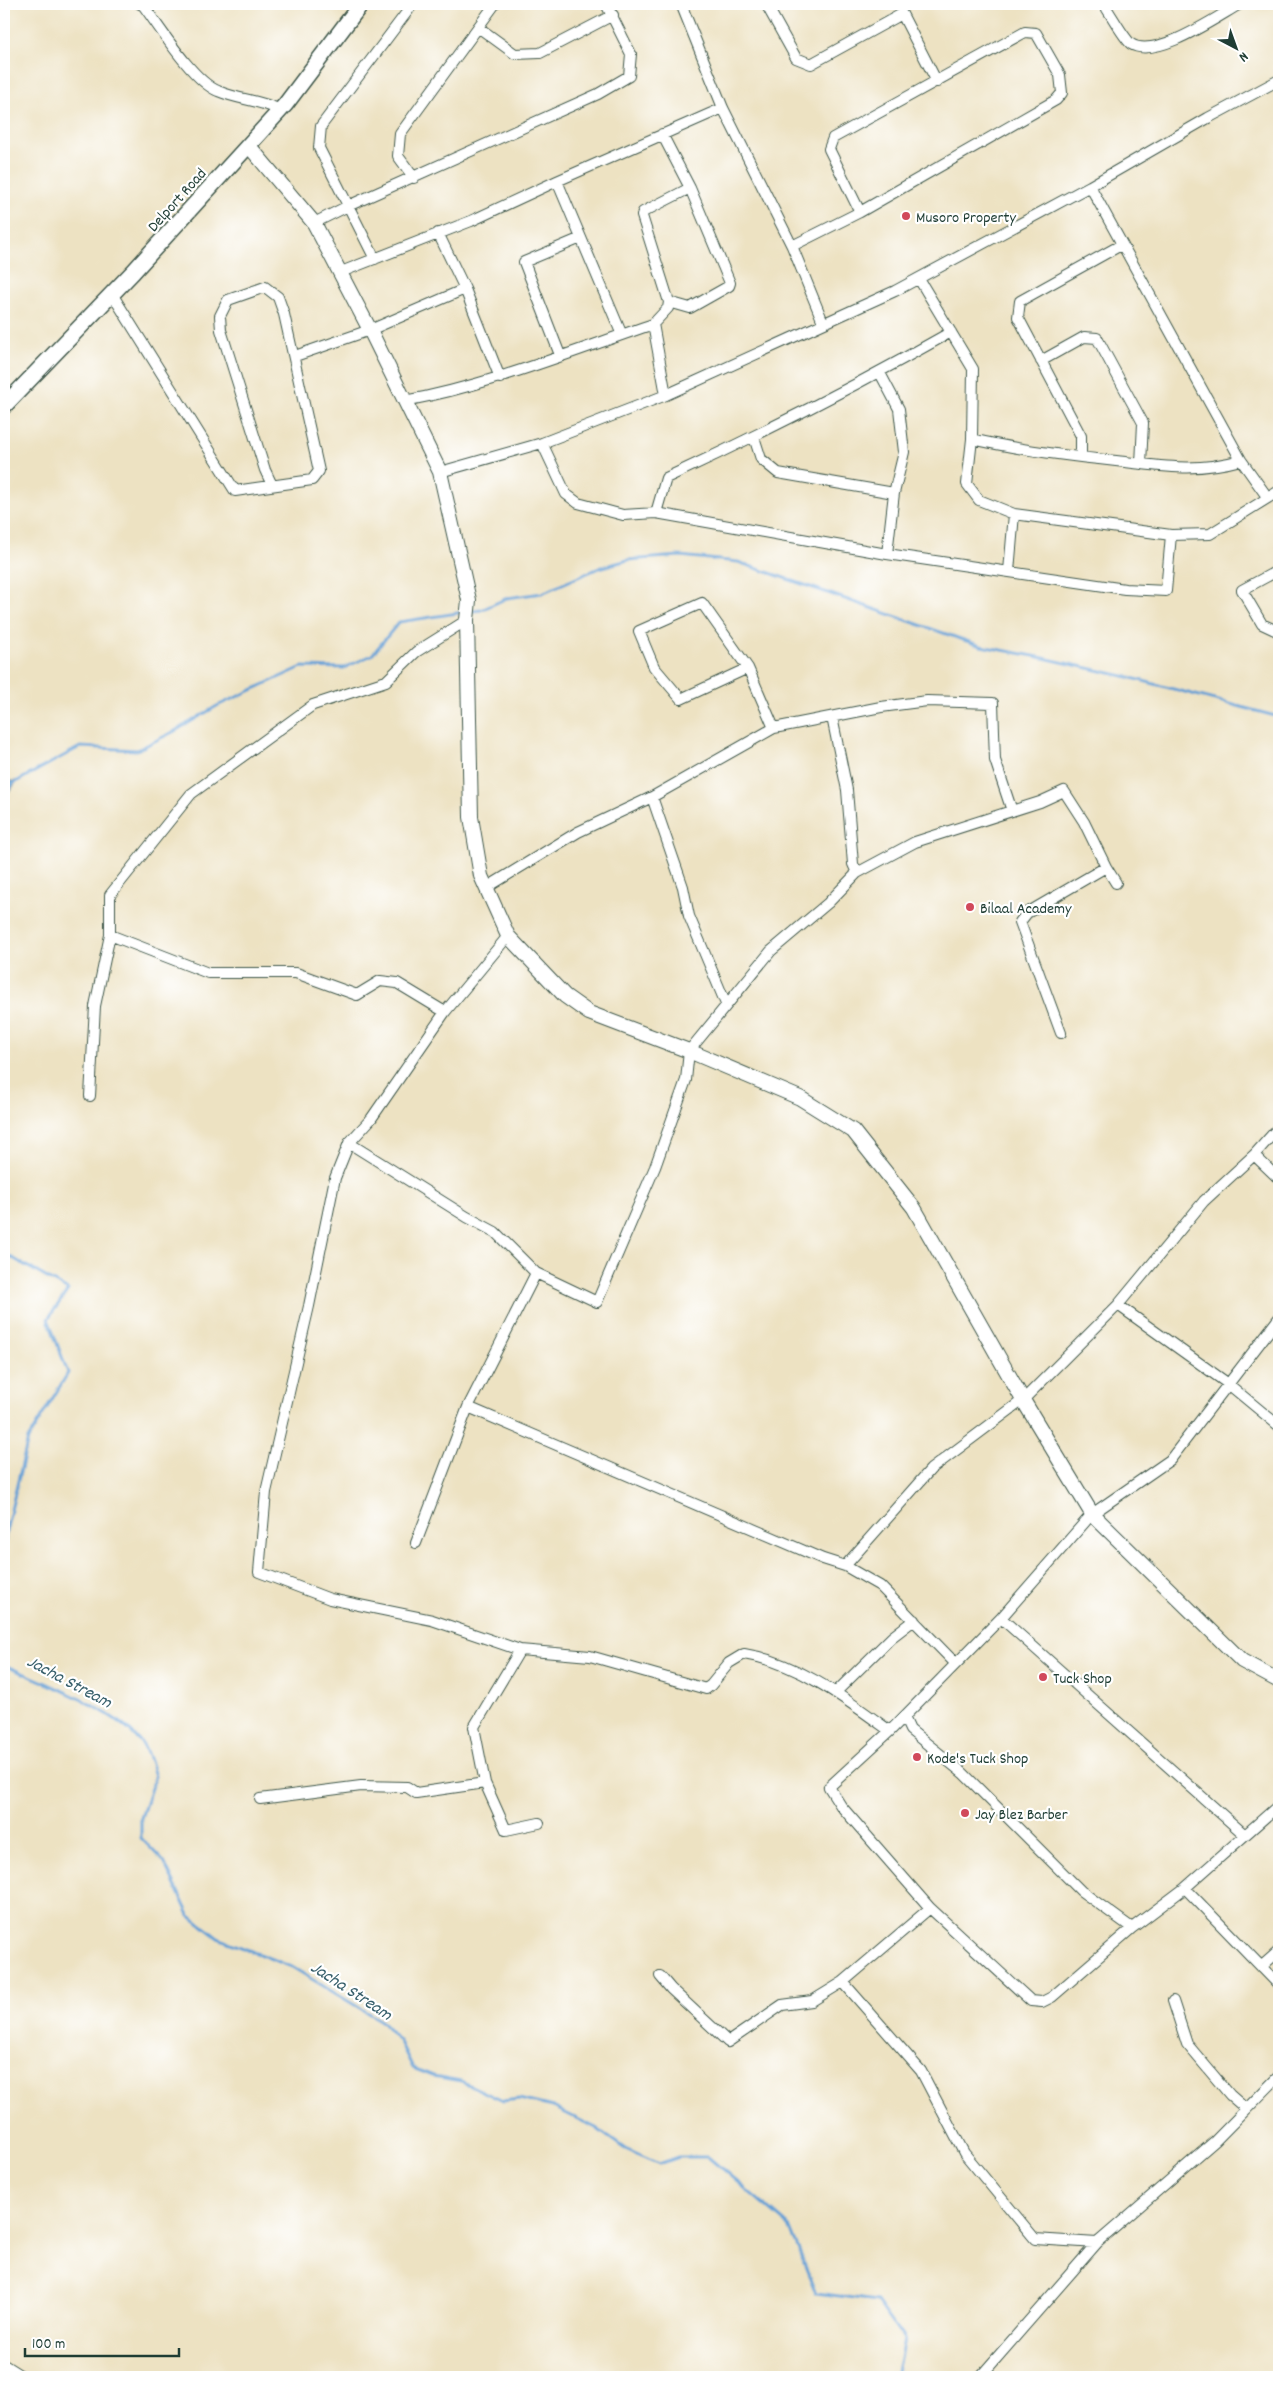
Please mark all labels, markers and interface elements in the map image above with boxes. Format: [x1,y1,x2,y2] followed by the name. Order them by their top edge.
[1210,22,1260,72] north arrow
[1234,46,1252,66] text: N
[143,164,213,238] street label: Delport Road
[916,207,1016,230] place label: Musoro Property
[900,210,912,222] marker: Musoro Property
[980,898,1072,921] place label: Bilaal Academy
[964,901,976,913] marker: Bilaal Academy
[22,1650,116,1716] water label: Jacha Stream
[1053,1668,1112,1691] place label: Tuck Shop
[1037,1671,1049,1683] marker: Tuck Shop
[927,1748,1028,1771] place label: Kode's Tuck Shop
[911,1751,923,1763] marker: Kode's Tuck Shop
[975,1804,1068,1827] place label: Jay Blez Barber
[959,1807,971,1819] marker: Jay Blez Barber
[305,1956,397,2028] water label: Jacha Stream
[25,2326,179,2358] scale bar
[32,2334,65,2356] text: 100 m

